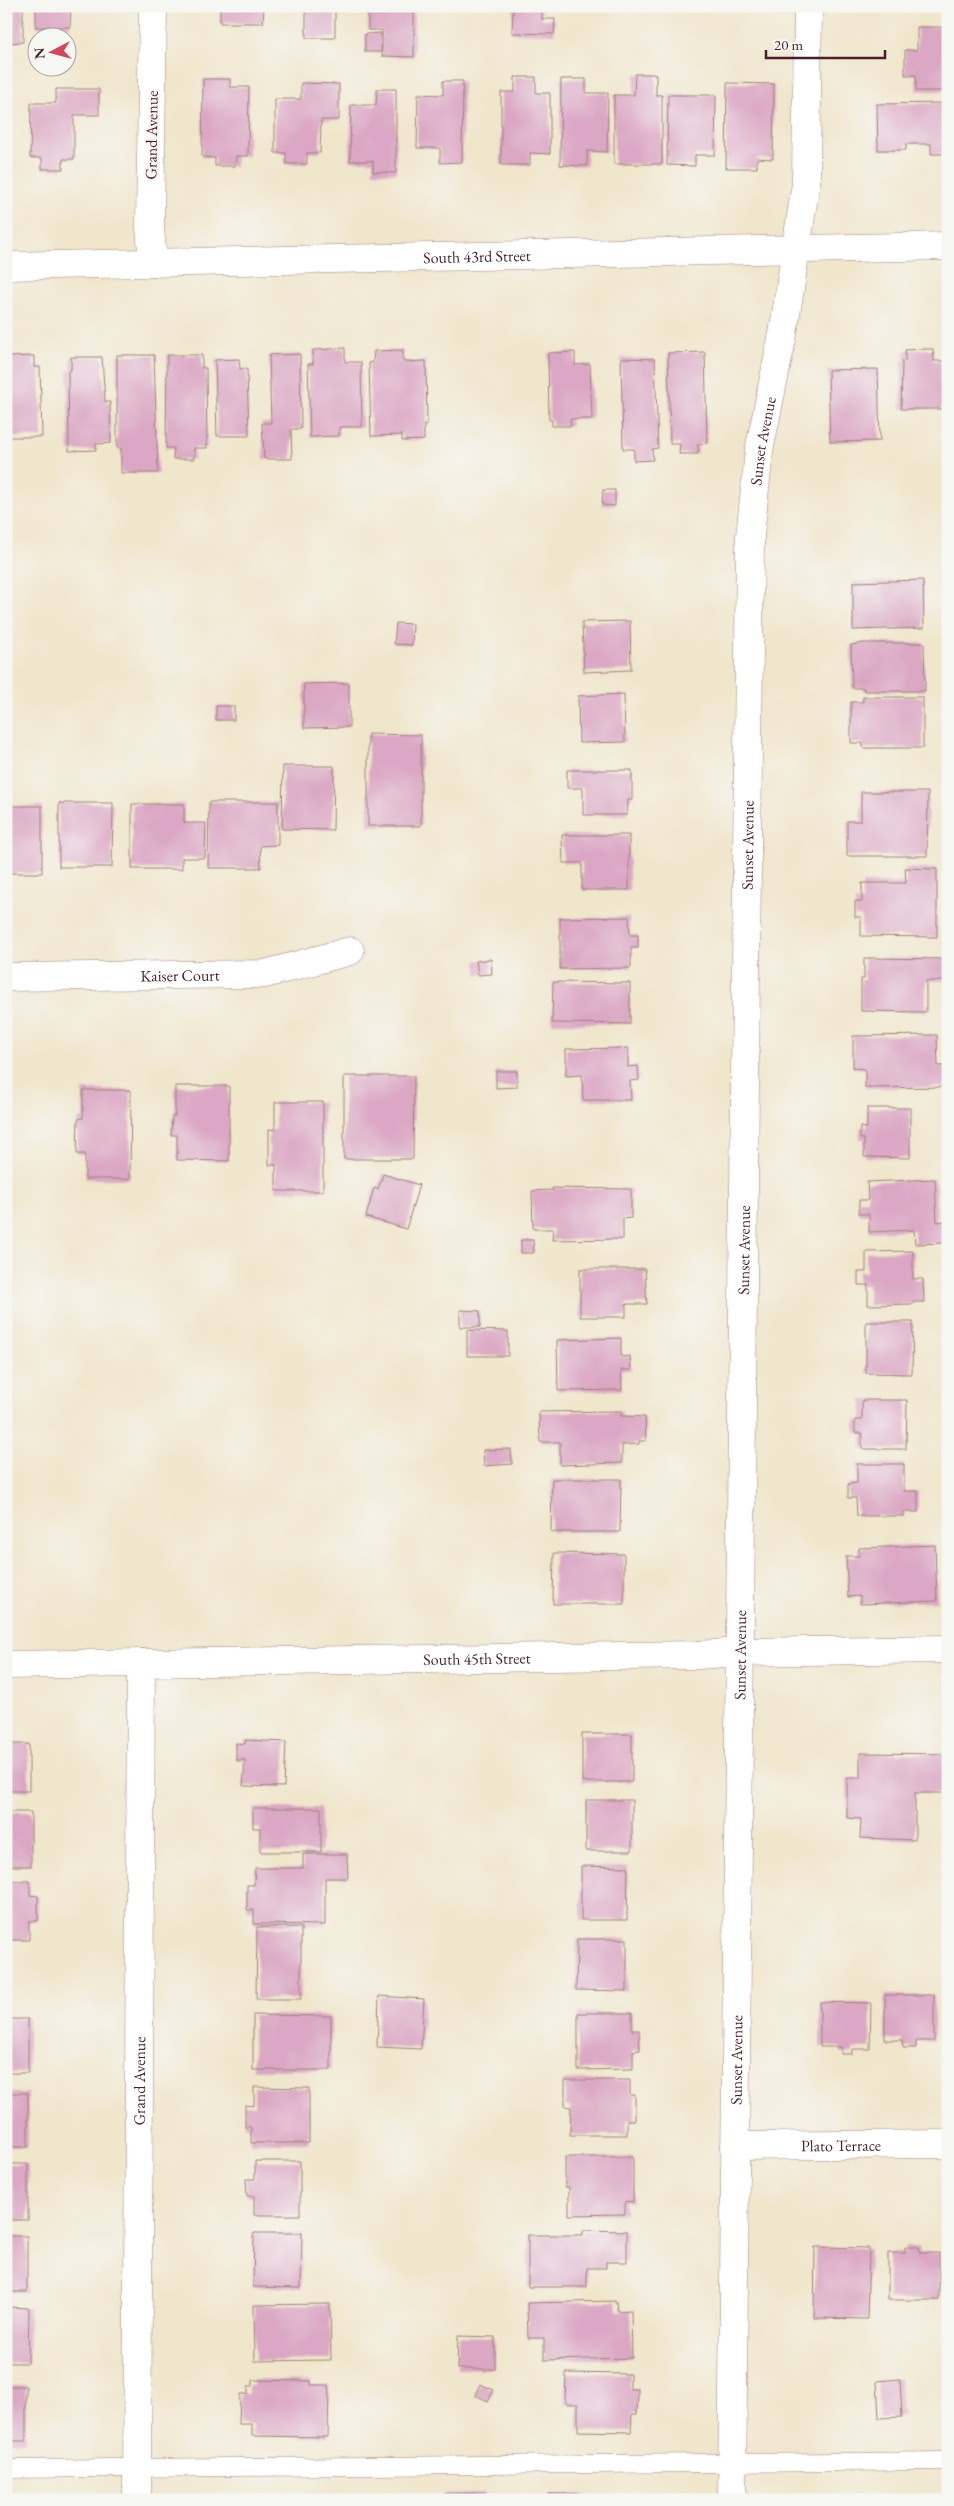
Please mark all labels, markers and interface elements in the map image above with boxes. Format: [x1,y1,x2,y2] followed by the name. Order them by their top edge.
[28,28,78,78] north arrow
[766,28,885,60] scale bar
[774,35,803,54] text: 20 m
[29,46,49,60] text: N
[140,90,163,180] street label: Grand Avenue
[423,245,531,268] street label: South 43rd Street
[745,395,781,487] street label: Sunset Avenue
[737,800,759,890] street label: Sunset Avenue
[140,965,220,986] street label: Kaiser Court
[733,1205,755,1295] street label: Sunset Avenue
[729,1610,751,1700] street label: Sunset Avenue
[423,1647,531,1670] street label: South 45th Street
[726,2015,747,2105] street label: Sunset Avenue
[129,2036,150,2126] street label: Grand Avenue
[801,2135,881,2156] street label: Plato Terrace

